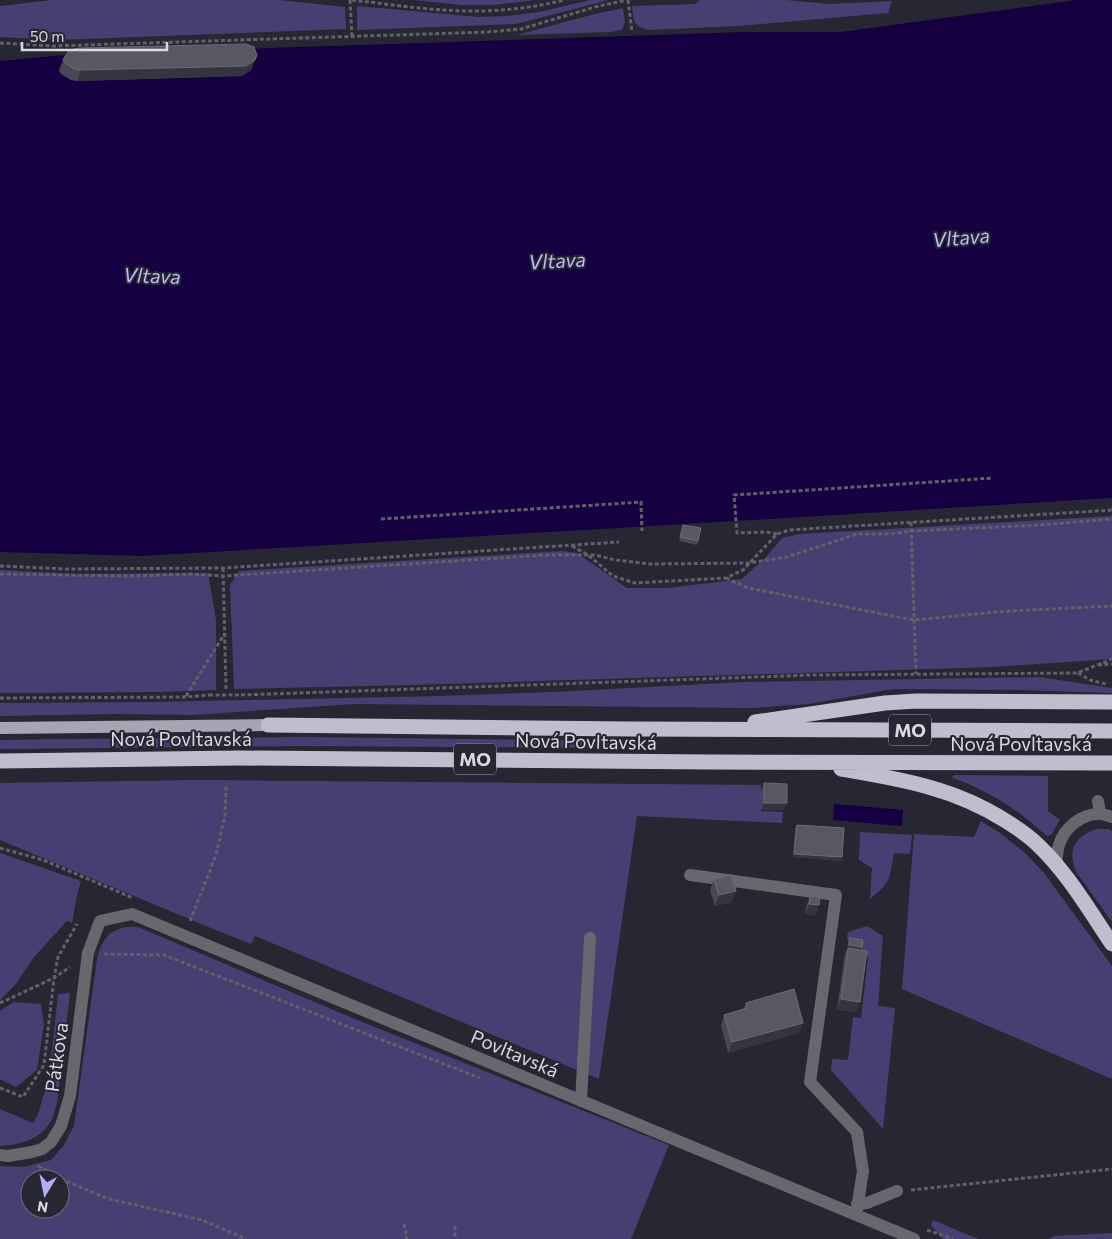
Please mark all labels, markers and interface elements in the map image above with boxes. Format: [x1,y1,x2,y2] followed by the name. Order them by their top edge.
[22,20,168,52] scale bar
[30,27,64,45] text: 50 m
[931,223,991,251] water label: Vltava
[528,247,586,273] water label: Vltava
[123,262,181,288] water label: Vltava
[889,714,931,746] road number: MO
[110,727,252,750] street label: Nová Povltavská
[515,728,657,754] street label: Nová Povltavská
[950,732,1092,755] street label: Nová Povltavská
[454,744,496,774] road number: MO
[40,1021,72,1093] street label: Pátkova
[468,1024,562,1082] street label: Povltavská
[20,1169,70,1219] north arrow
[36,1198,49,1217] text: N

